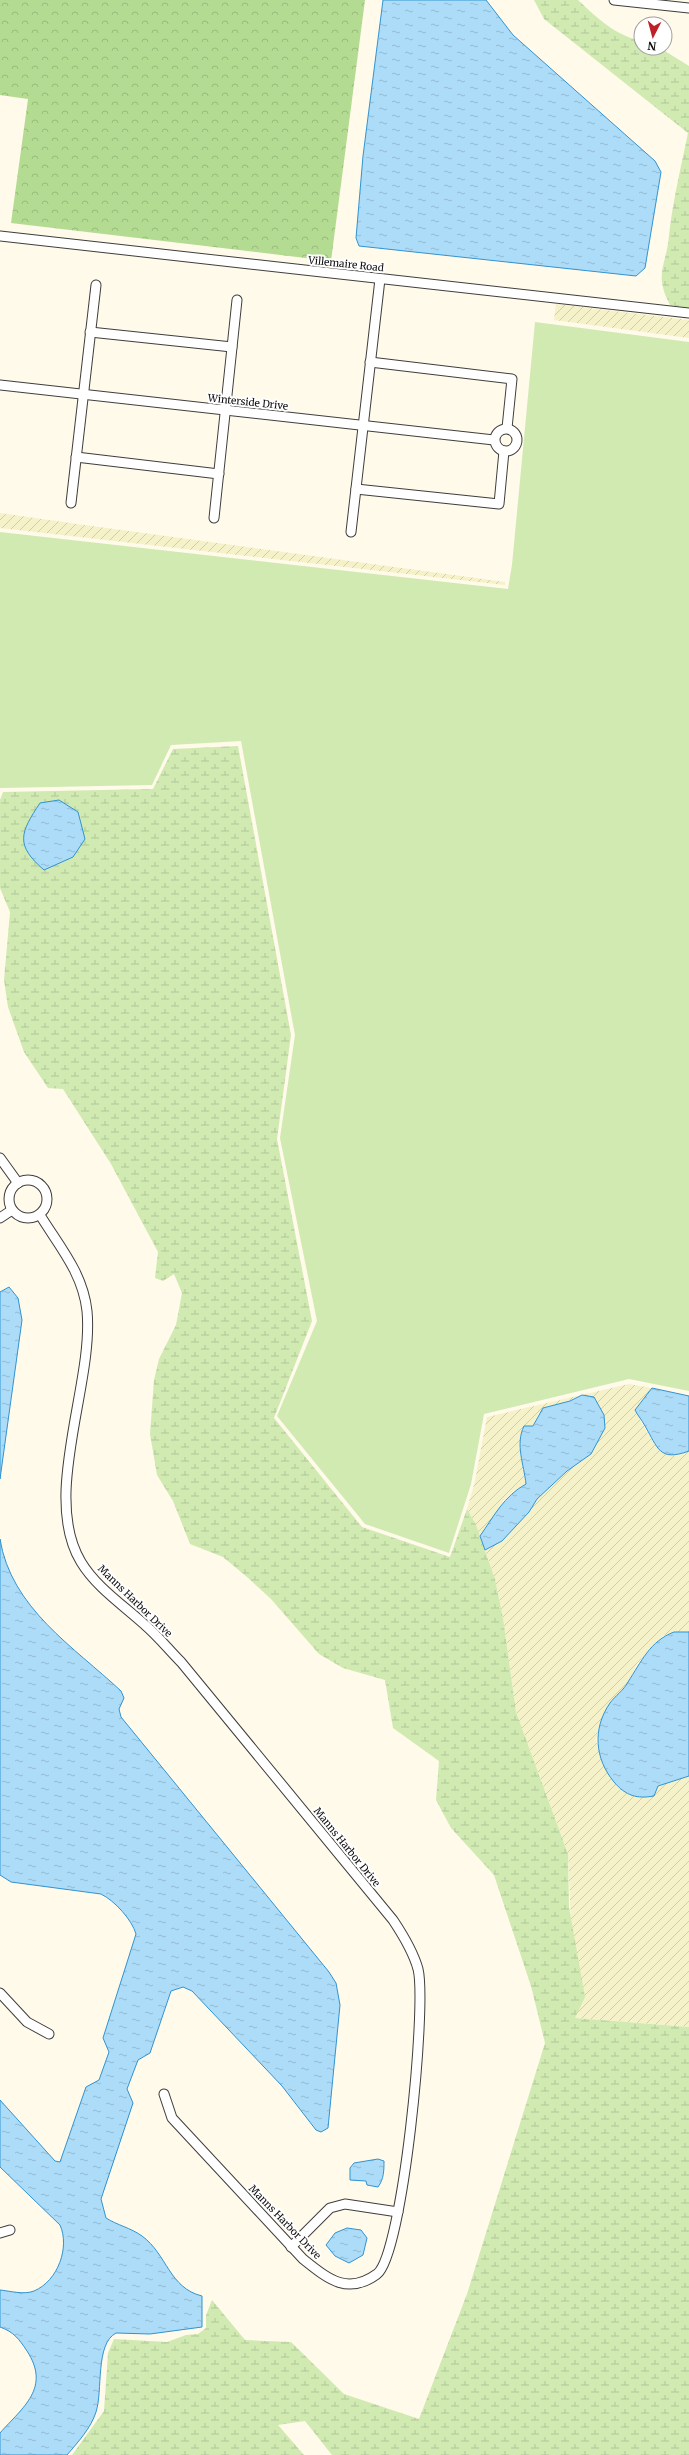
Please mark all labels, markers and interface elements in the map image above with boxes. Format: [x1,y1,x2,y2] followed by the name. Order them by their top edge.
[633,16,673,56] north arrow
[647,38,657,53] text: N
[307,253,384,274] street label: Villemaire Road
[206,391,289,413] street label: Winterside Drive
[95,1562,175,1640] street label: Manns Harbor Drive
[311,1805,383,1889] street label: Manns Harbor Drive
[246,2182,324,2262] street label: Manns Harbor Drive

